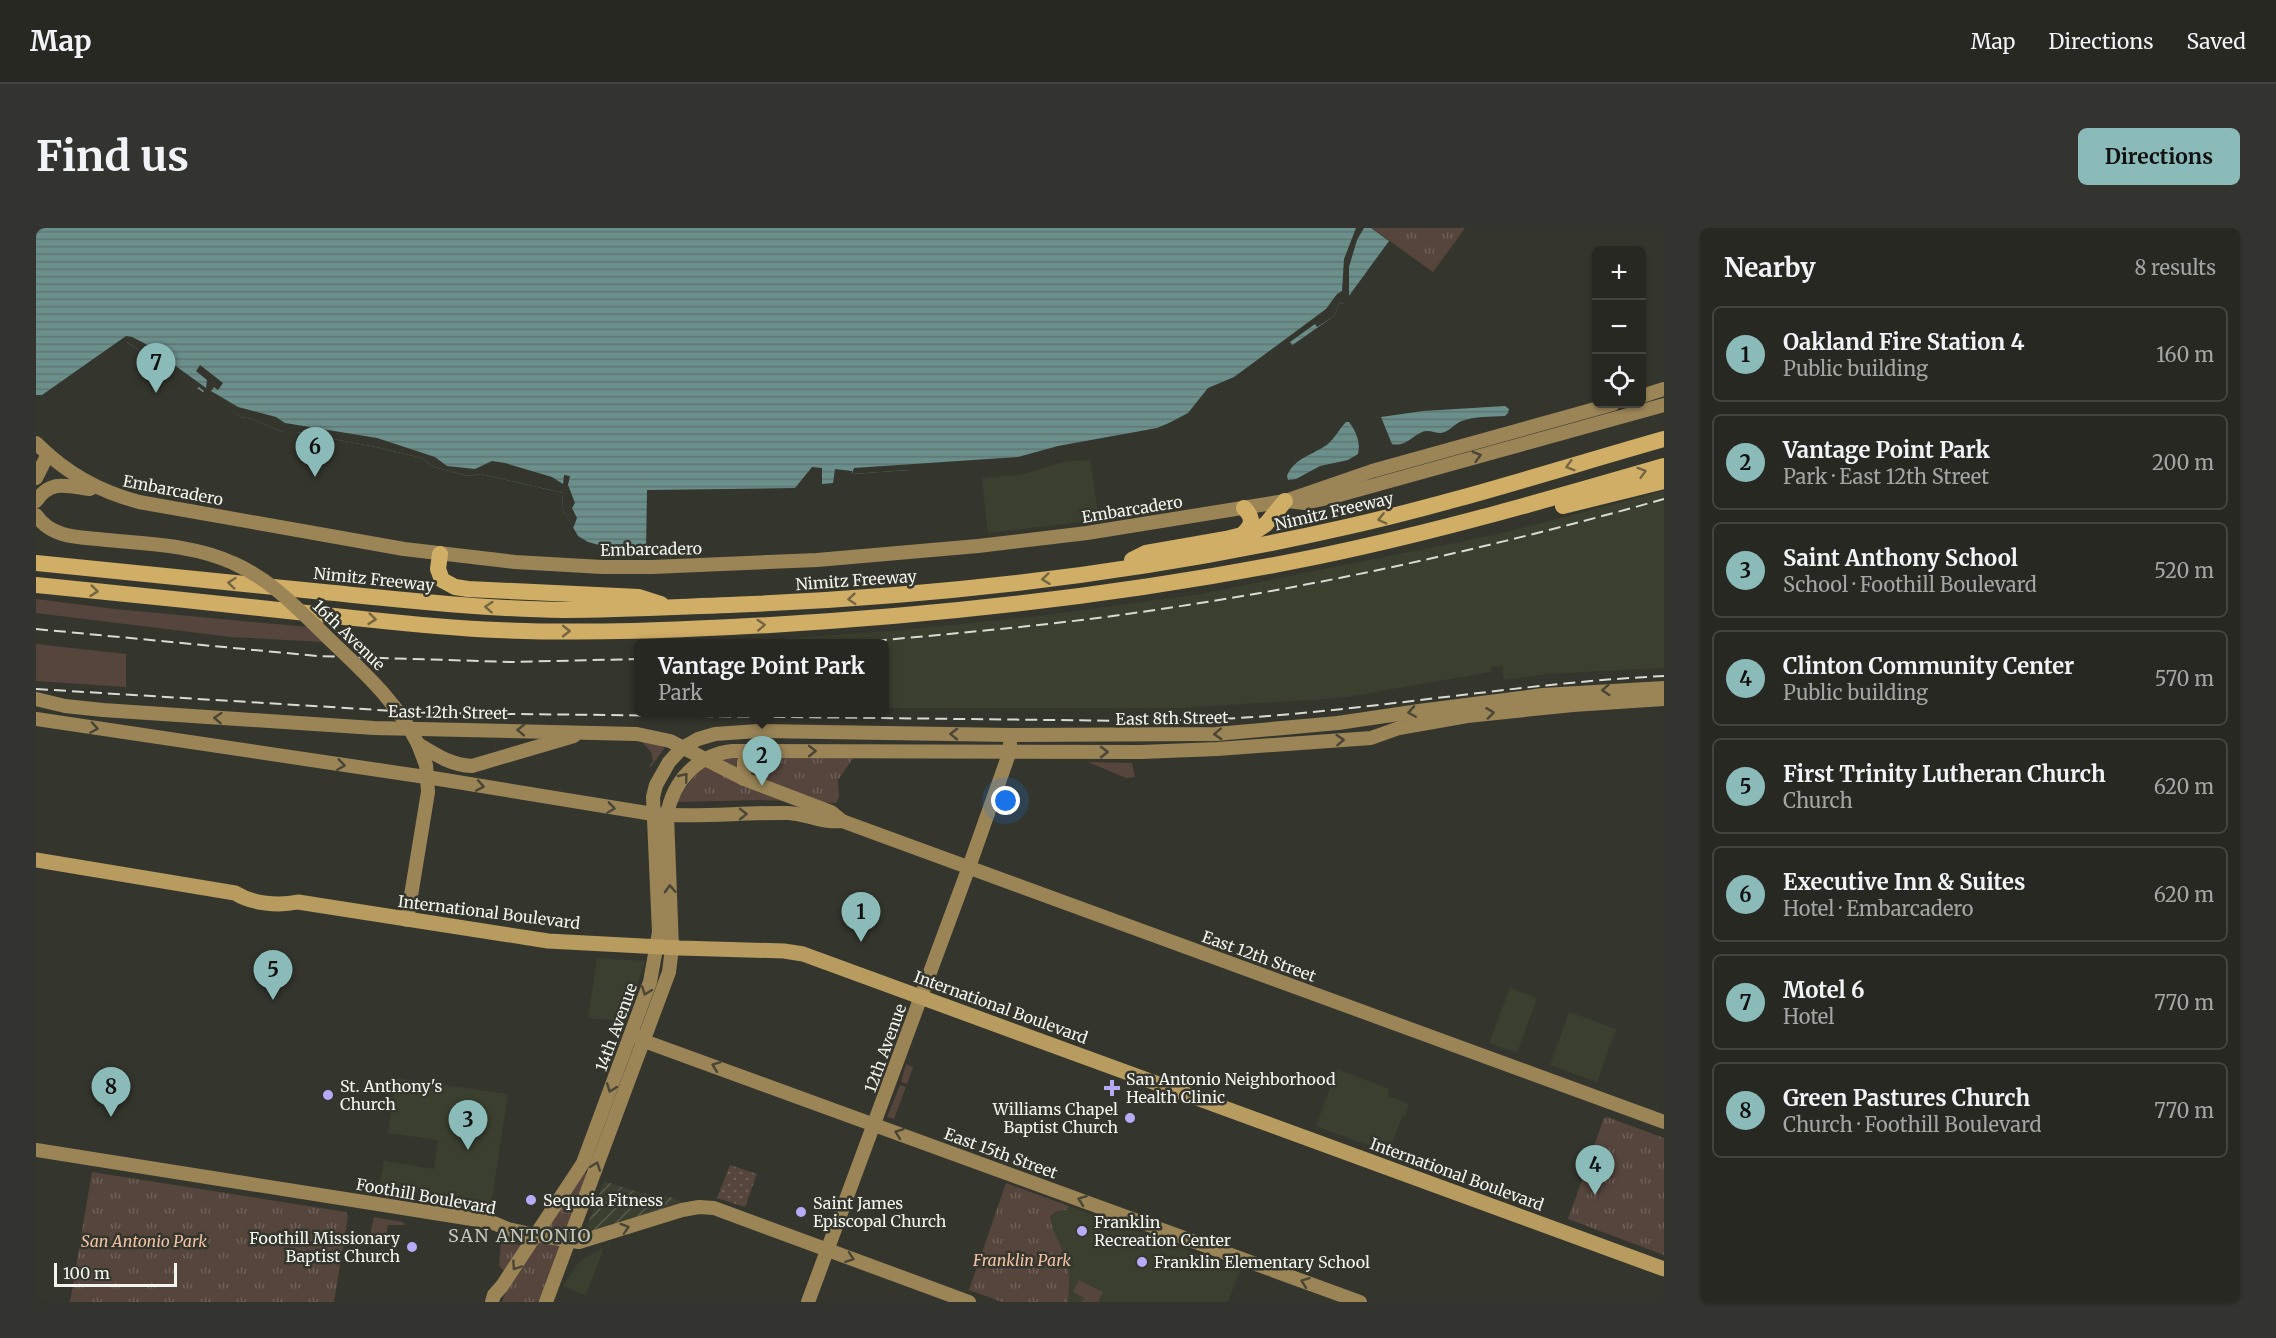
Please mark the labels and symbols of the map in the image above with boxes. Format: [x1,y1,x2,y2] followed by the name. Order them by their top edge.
[136,344,176,393] pin: 7
[296,428,334,477] pin: 6
[1472,450,1482,463] one-way arrow
[1565,459,1575,471] one-way arrow
[1637,467,1647,480] one-way arrow
[121,470,225,510] street label: Embarcadero
[1273,487,1396,534] street label: Nimitz Freeway
[1080,491,1184,527] street label: Embarcadero
[1377,512,1387,525] one-way arrow
[600,538,702,560] street label: Embarcadero
[313,563,436,595] street label: Nimitz Freeway
[795,566,918,594] street label: Nimitz Freeway
[1042,572,1051,585] one-way arrow
[228,577,237,590] one-way arrow
[90,584,99,597] one-way arrow
[848,592,857,605] one-way arrow
[309,596,389,674] street label: 16th Avenue
[485,600,494,613] one-way arrow
[367,612,376,625] one-way arrow
[757,619,766,632] one-way arrow
[562,625,571,637] one-way arrow
[1601,684,1610,697] one-way arrow
[388,701,509,723] street label: East 12th Street
[1407,705,1417,718] one-way arrow
[1115,707,1229,729] street label: East 8th Street
[1486,707,1495,720] one-way arrow
[213,711,222,724] one-way arrow
[89,721,98,733] one-way arrow
[516,724,525,736] one-way arrow
[1214,727,1223,740] one-way arrow
[949,728,958,741] one-way arrow
[1336,734,1345,747] one-way arrow
[742,736,782,786] pin: 2
[808,745,817,757] one-way arrow
[1099,746,1108,758] one-way arrow
[337,759,346,771] one-way arrow
[677,773,688,784] one-way arrow
[474,779,484,792] one-way arrow
[991,786,1020,815] your location
[607,801,616,813] one-way arrow
[739,808,748,820] one-way arrow
[664,885,677,894] one-way arrow
[397,891,582,933] street label: International Boulevard
[842,892,880,942] pin: 1
[1199,926,1319,986] street label: East 12th Street
[254,950,292,1000] pin: 5
[911,966,1091,1048] street label: International Boulevard
[591,980,641,1074] street label: 14th Avenue
[641,985,654,995] one-way arrow
[860,1001,910,1095] street label: 12th Avenue
[711,1061,722,1074] one-way arrow
[92,1068,130,1117] pin: 8
[1126,1069,1336,1107] place label: San Antonio Neighborhood Health Clinic
[340,1076,443,1114] place label: St. Anthony's Church
[1103,1079,1121,1097] marker: San Antonio Neighborhood Health Clinic
[606,1082,619,1093] one-way arrow
[321,1088,335,1102] marker: St. Anthony's Church
[992,1099,1118,1137] place label: Williams Chapel Baptist Church
[448,1100,488,1150] pin: 3
[1123,1111,1137,1125] marker: Williams Chapel Baptist Church
[942,1123,1061,1183] street label: East 15th Street
[894,1128,905,1141] one-way arrow
[1367,1133,1547,1215] street label: International Boulevard
[1576,1146,1614,1195] pin: 4
[589,1162,602,1172] one-way arrow
[355,1174,498,1218] street label: Foothill Boulevard
[543,1190,663,1210] place label: Sequoia Fitness
[524,1193,538,1207] marker: Sequoia Fitness
[813,1193,947,1231] place label: Saint James Episcopal Church
[1077,1195,1088,1208] one-way arrow
[794,1205,808,1219] marker: Saint James Episcopal Church
[1094,1212,1231,1250] place label: Franklin Recreation Center
[619,1223,630,1236] one-way arrow
[448,1224,592,1247] district label: SAN ANTONIO
[1075,1224,1089,1238] marker: Franklin Recreation Center
[249,1228,401,1266] place label: Foothill Missionary Baptist Church
[81,1231,207,1251] park label: San Antonio Park
[405,1240,419,1254] marker: Foothill Missionary Baptist Church
[844,1250,855,1263] one-way arrow
[972,1250,1071,1270] park label: Franklin Park
[1154,1252,1370,1272] place label: Franklin Elementary School
[1135,1255,1149,1269] marker: Franklin Elementary School
[54,1260,177,1288] scale bar
[511,1260,523,1270] one-way arrow
[1300,1276,1311,1289] one-way arrow

